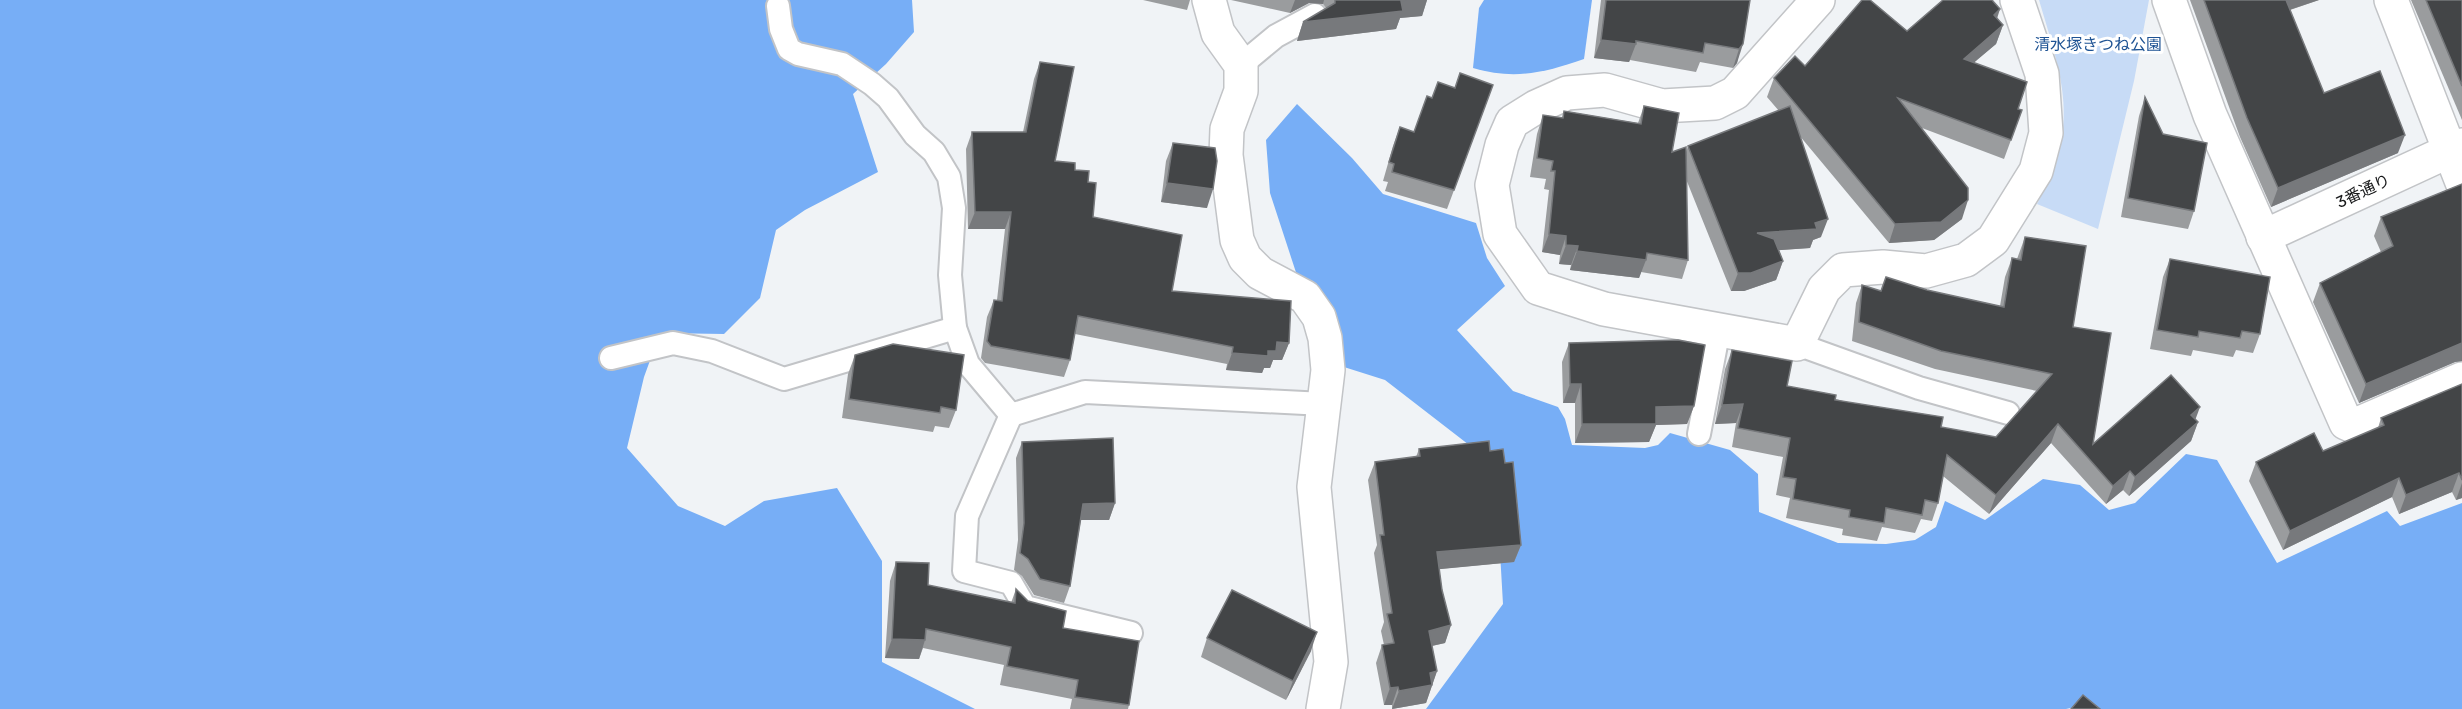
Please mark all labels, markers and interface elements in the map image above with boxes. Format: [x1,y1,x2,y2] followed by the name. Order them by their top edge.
[2034,35,2162,54] park label: 清水塚きつね公園
[2333,170,2393,212] street label: 3番通り

